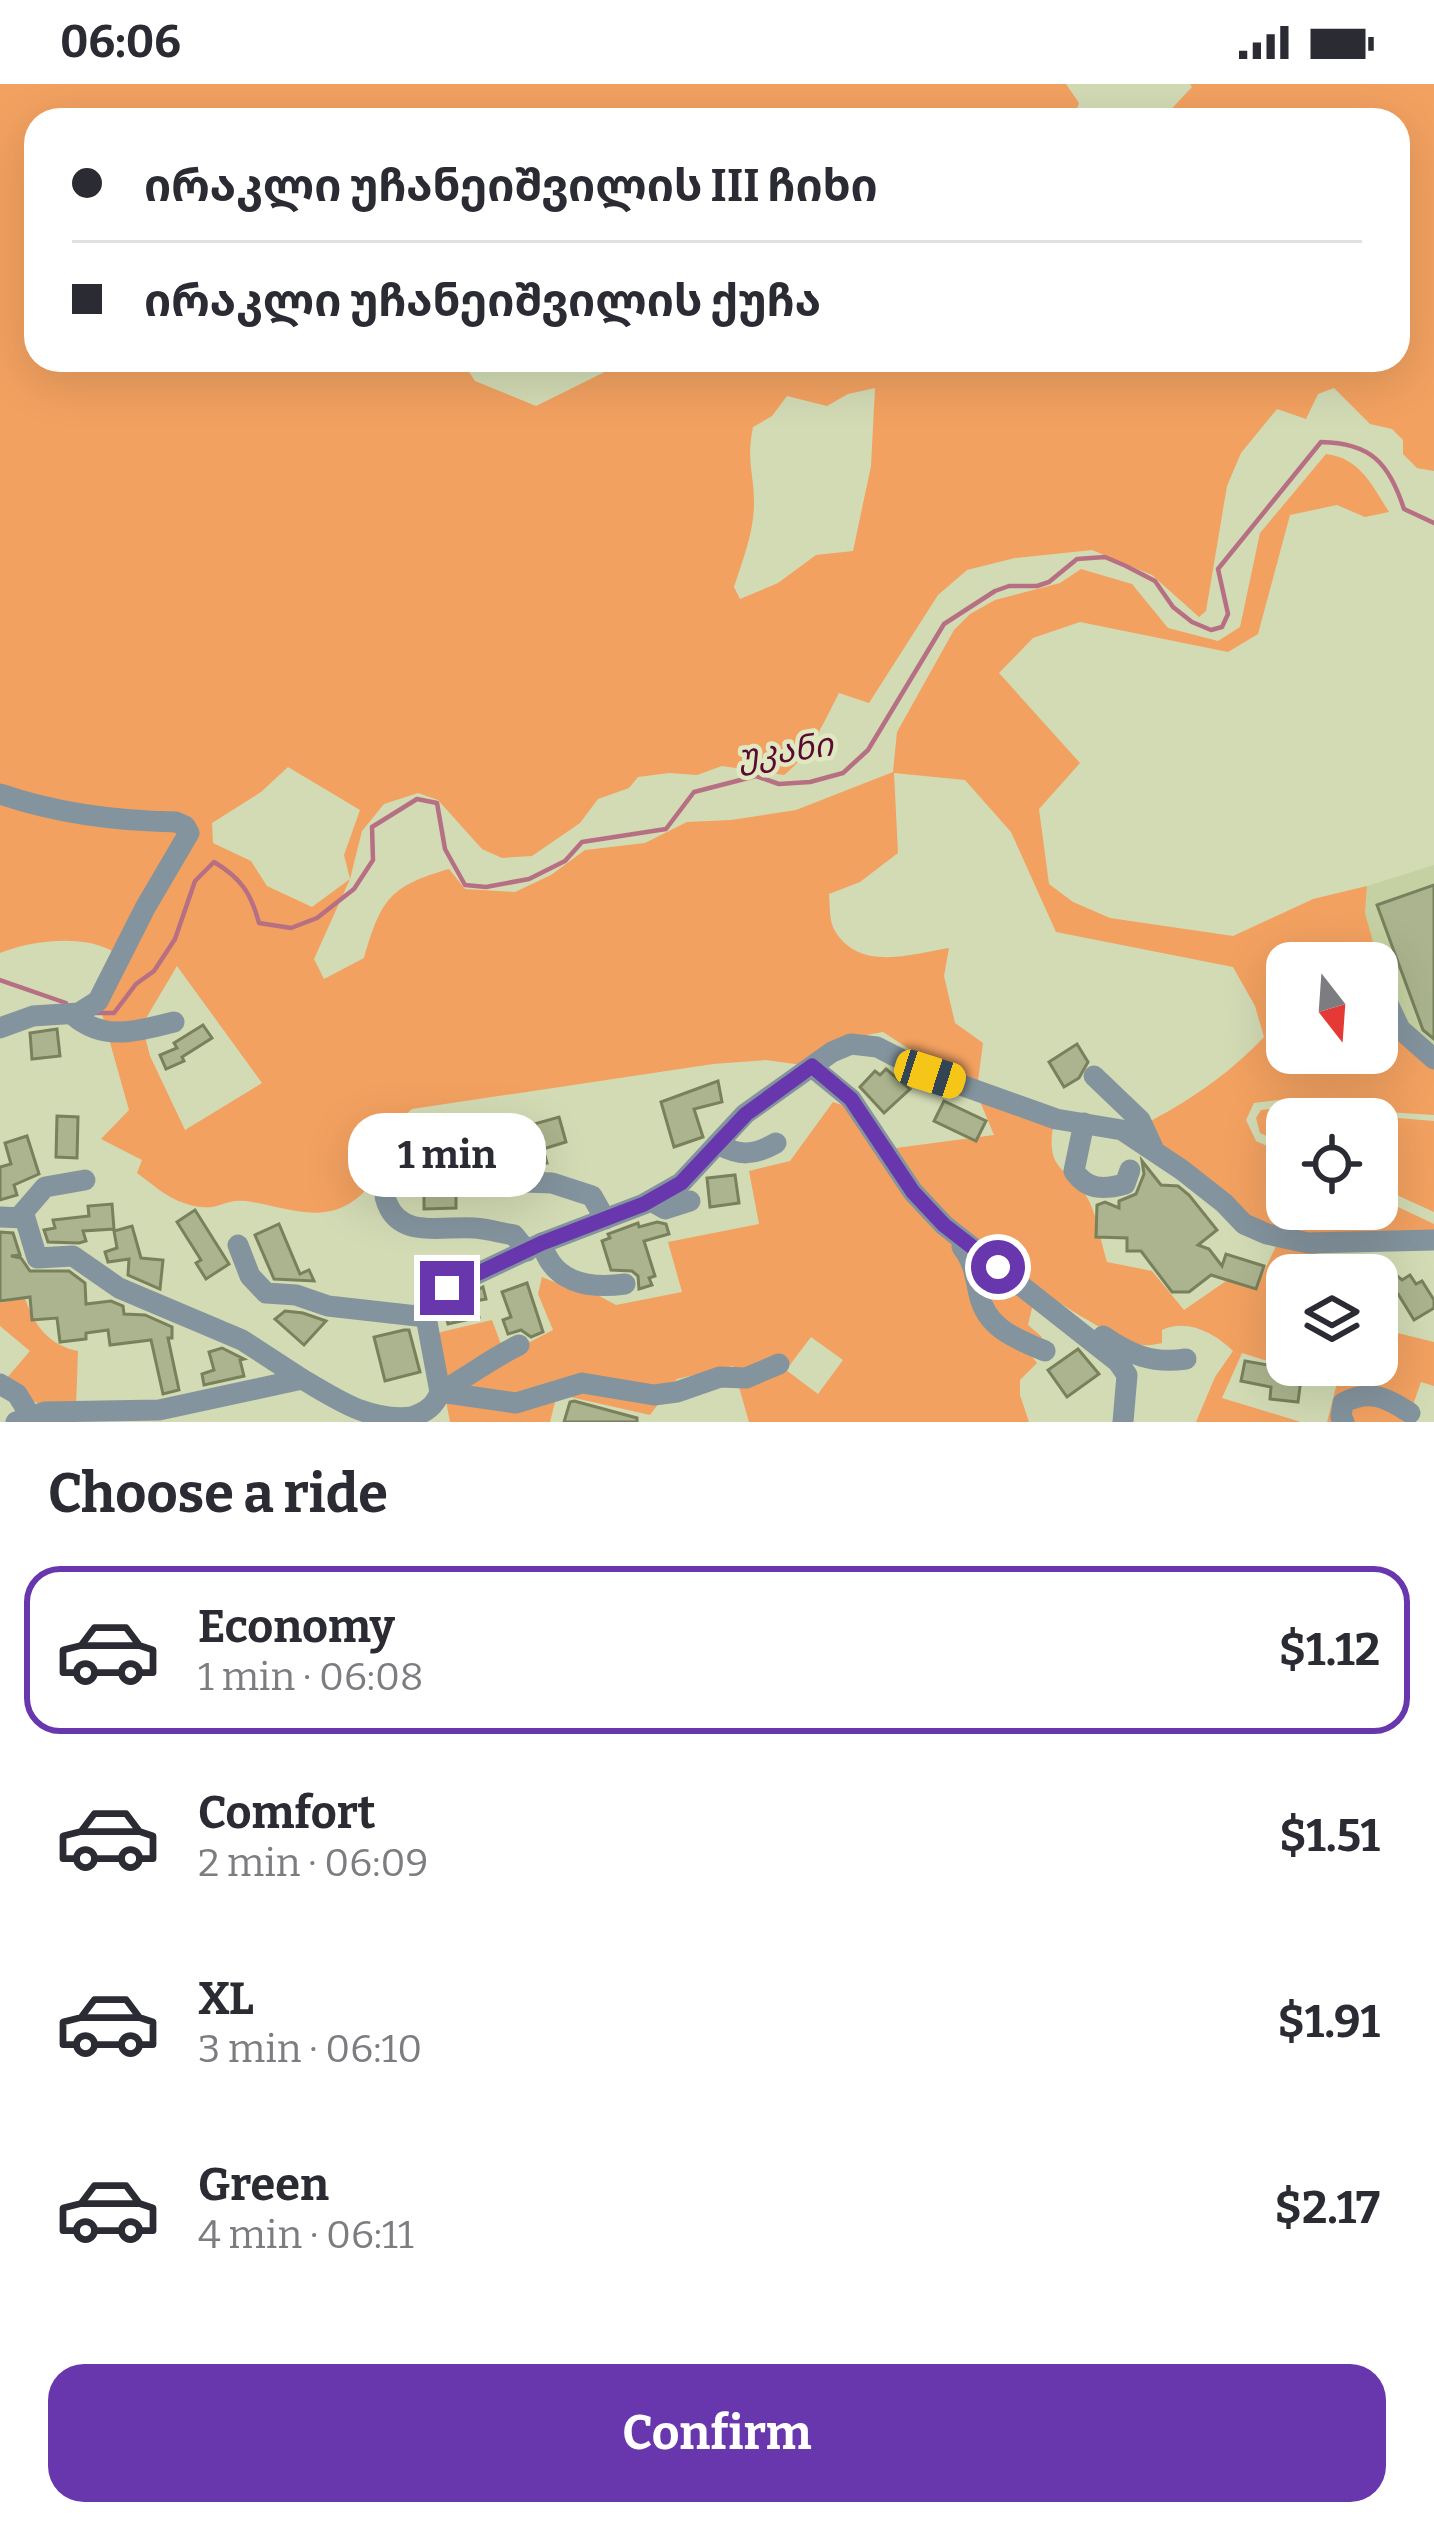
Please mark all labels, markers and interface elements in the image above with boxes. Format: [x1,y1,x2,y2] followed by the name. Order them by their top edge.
[60,15,181,69] text: 06:06
[144,159,878,213] text: ირაკლი უჩანეიშვილის III ჩიხი
[144,274,821,328] text: ირაკლი უჩანეიშვილის ქუჩა
[735,724,837,777] water label: უკანი
[1266,942,1398,1074] north arrow
[1266,942,1398,1386] map controls
[890,1046,970,1102] car
[1266,1098,1398,1230] button: locate
[348,1114,546,1198] callout: 1 min
[398,1132,496,1178] text: 1 min
[971,1240,1025,1294] route start
[1266,1254,1398,1386] button: layers
[420,1261,474,1315] route end
[48,1462,388,1526] text: Choose a ride
[54,1596,162,1704] icon: car
[198,1600,395,1654] text: Economy
[1279,1623,1380,1677] text: $1.12
[198,1654,424,1700] text: 1 min · 06:08
[54,1782,162,1890] icon: car
[198,1786,376,1840] text: Comfort
[1279,1809,1380,1863] text: $1.51
[198,1840,428,1886] text: 2 min · 06:09
[54,1968,162,2076] icon: car
[198,1972,254,2026] text: XL
[1278,1995,1380,2049] text: $1.91
[198,2026,422,2072] text: 3 min · 06:10
[54,2154,162,2262] icon: car
[198,2158,329,2212] text: Green
[1275,2181,1380,2235] text: $2.17
[198,2212,414,2258] text: 4 min · 06:11
[48,2364,1386,2502] button: Confirm

